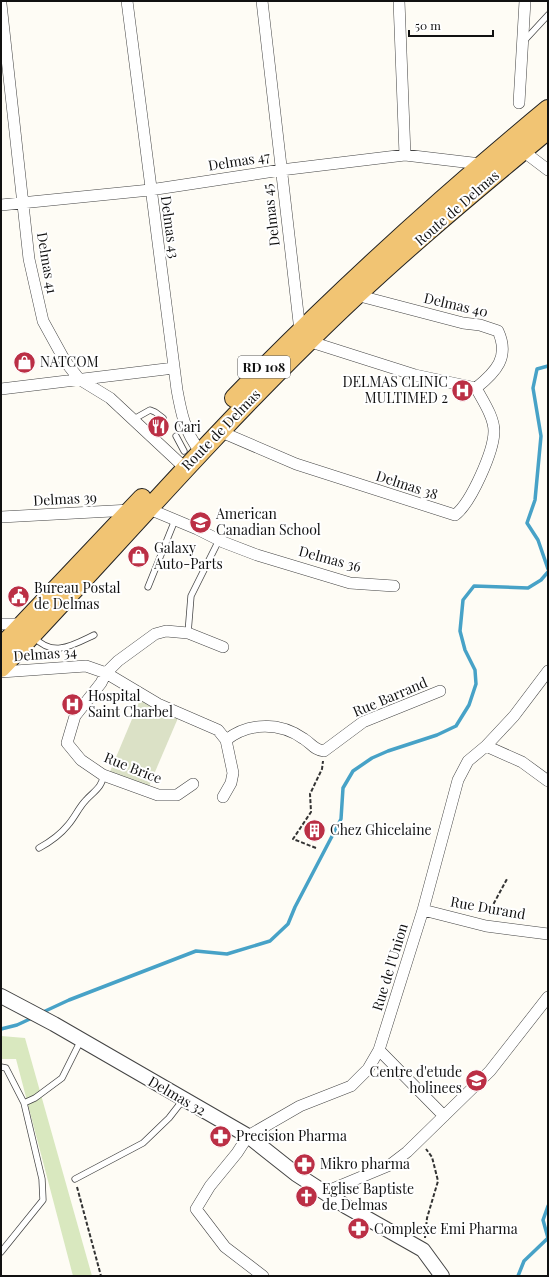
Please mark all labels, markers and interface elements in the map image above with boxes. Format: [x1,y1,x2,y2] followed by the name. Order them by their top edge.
[409,12,493,38] scale bar
[415,17,441,33] text: 50 m
[207,146,272,175] street label: Delmas 47
[410,166,503,250] street label: Route de Delmas
[257,183,284,247] street label: Delmas 45
[157,194,184,259] street label: Delmas 43
[33,231,62,295] street label: Delmas 41
[422,288,490,321] street label: Delmas 40
[11,349,37,375] shop icon: NATCOM
[40,352,99,371] place label: NATCOM
[238,356,290,378] road number: RD 108
[342,372,448,407] place label: DELMAS CLINIC MULTIMED 2
[450,377,476,403] hospital icon: DELMAS CLINIC MULTIMED 2
[177,385,264,474] street label: Route de Delmas
[146,414,172,440] restaurant icon: Cari
[174,417,201,436] place label: Cari
[374,466,441,503] street label: Delmas 38
[33,487,97,510] street label: Delmas 39
[215,504,321,539] place label: American Canadian School
[188,509,214,535] school or university icon: American Canadian School
[153,538,223,573] place label: Galaxy Auto-Parts
[297,541,363,576] street label: Delmas 36
[125,543,151,569] shop icon: Galaxy Auto-Parts
[34,578,120,613] place label: Bureau Postal de Delmas
[5,583,31,609] public building icon: Bureau Postal de Delmas
[13,642,77,665] street label: Delmas 34
[350,672,430,721] street label: Rue Barrand
[88,686,173,721] place label: Hospital Saint Charbel
[60,691,86,717] hospital icon: Hospital Saint Charbel
[102,747,165,788] street label: Rue Brice
[302,817,328,843] building icon: Chez Ghicelaine
[330,820,432,839] place label: Chez Ghicelaine
[449,892,527,923] street label: Rue Durand
[367,920,412,1013] street label: Rue de l'Union
[370,1062,462,1097] place label: Centre d'etude holinees
[464,1067,490,1093] school or university icon: Centre d'etude holinees
[145,1071,210,1120] street label: Delmas 32
[207,1123,233,1149] pharmacy icon: Precision Pharma
[236,1126,347,1145] place label: Precision Pharma
[292,1151,318,1177] pharmacy icon: Mikro pharma
[320,1154,410,1173] place label: Mikro pharma
[322,1179,414,1214] place label: Eglise Baptiste de Delmas
[293,1184,319,1210] church icon: Eglise Baptiste de Delmas
[346,1216,372,1242] pharmacy icon: Complexe Emi Pharma
[374,1219,518,1238] place label: Complexe Emi Pharma

